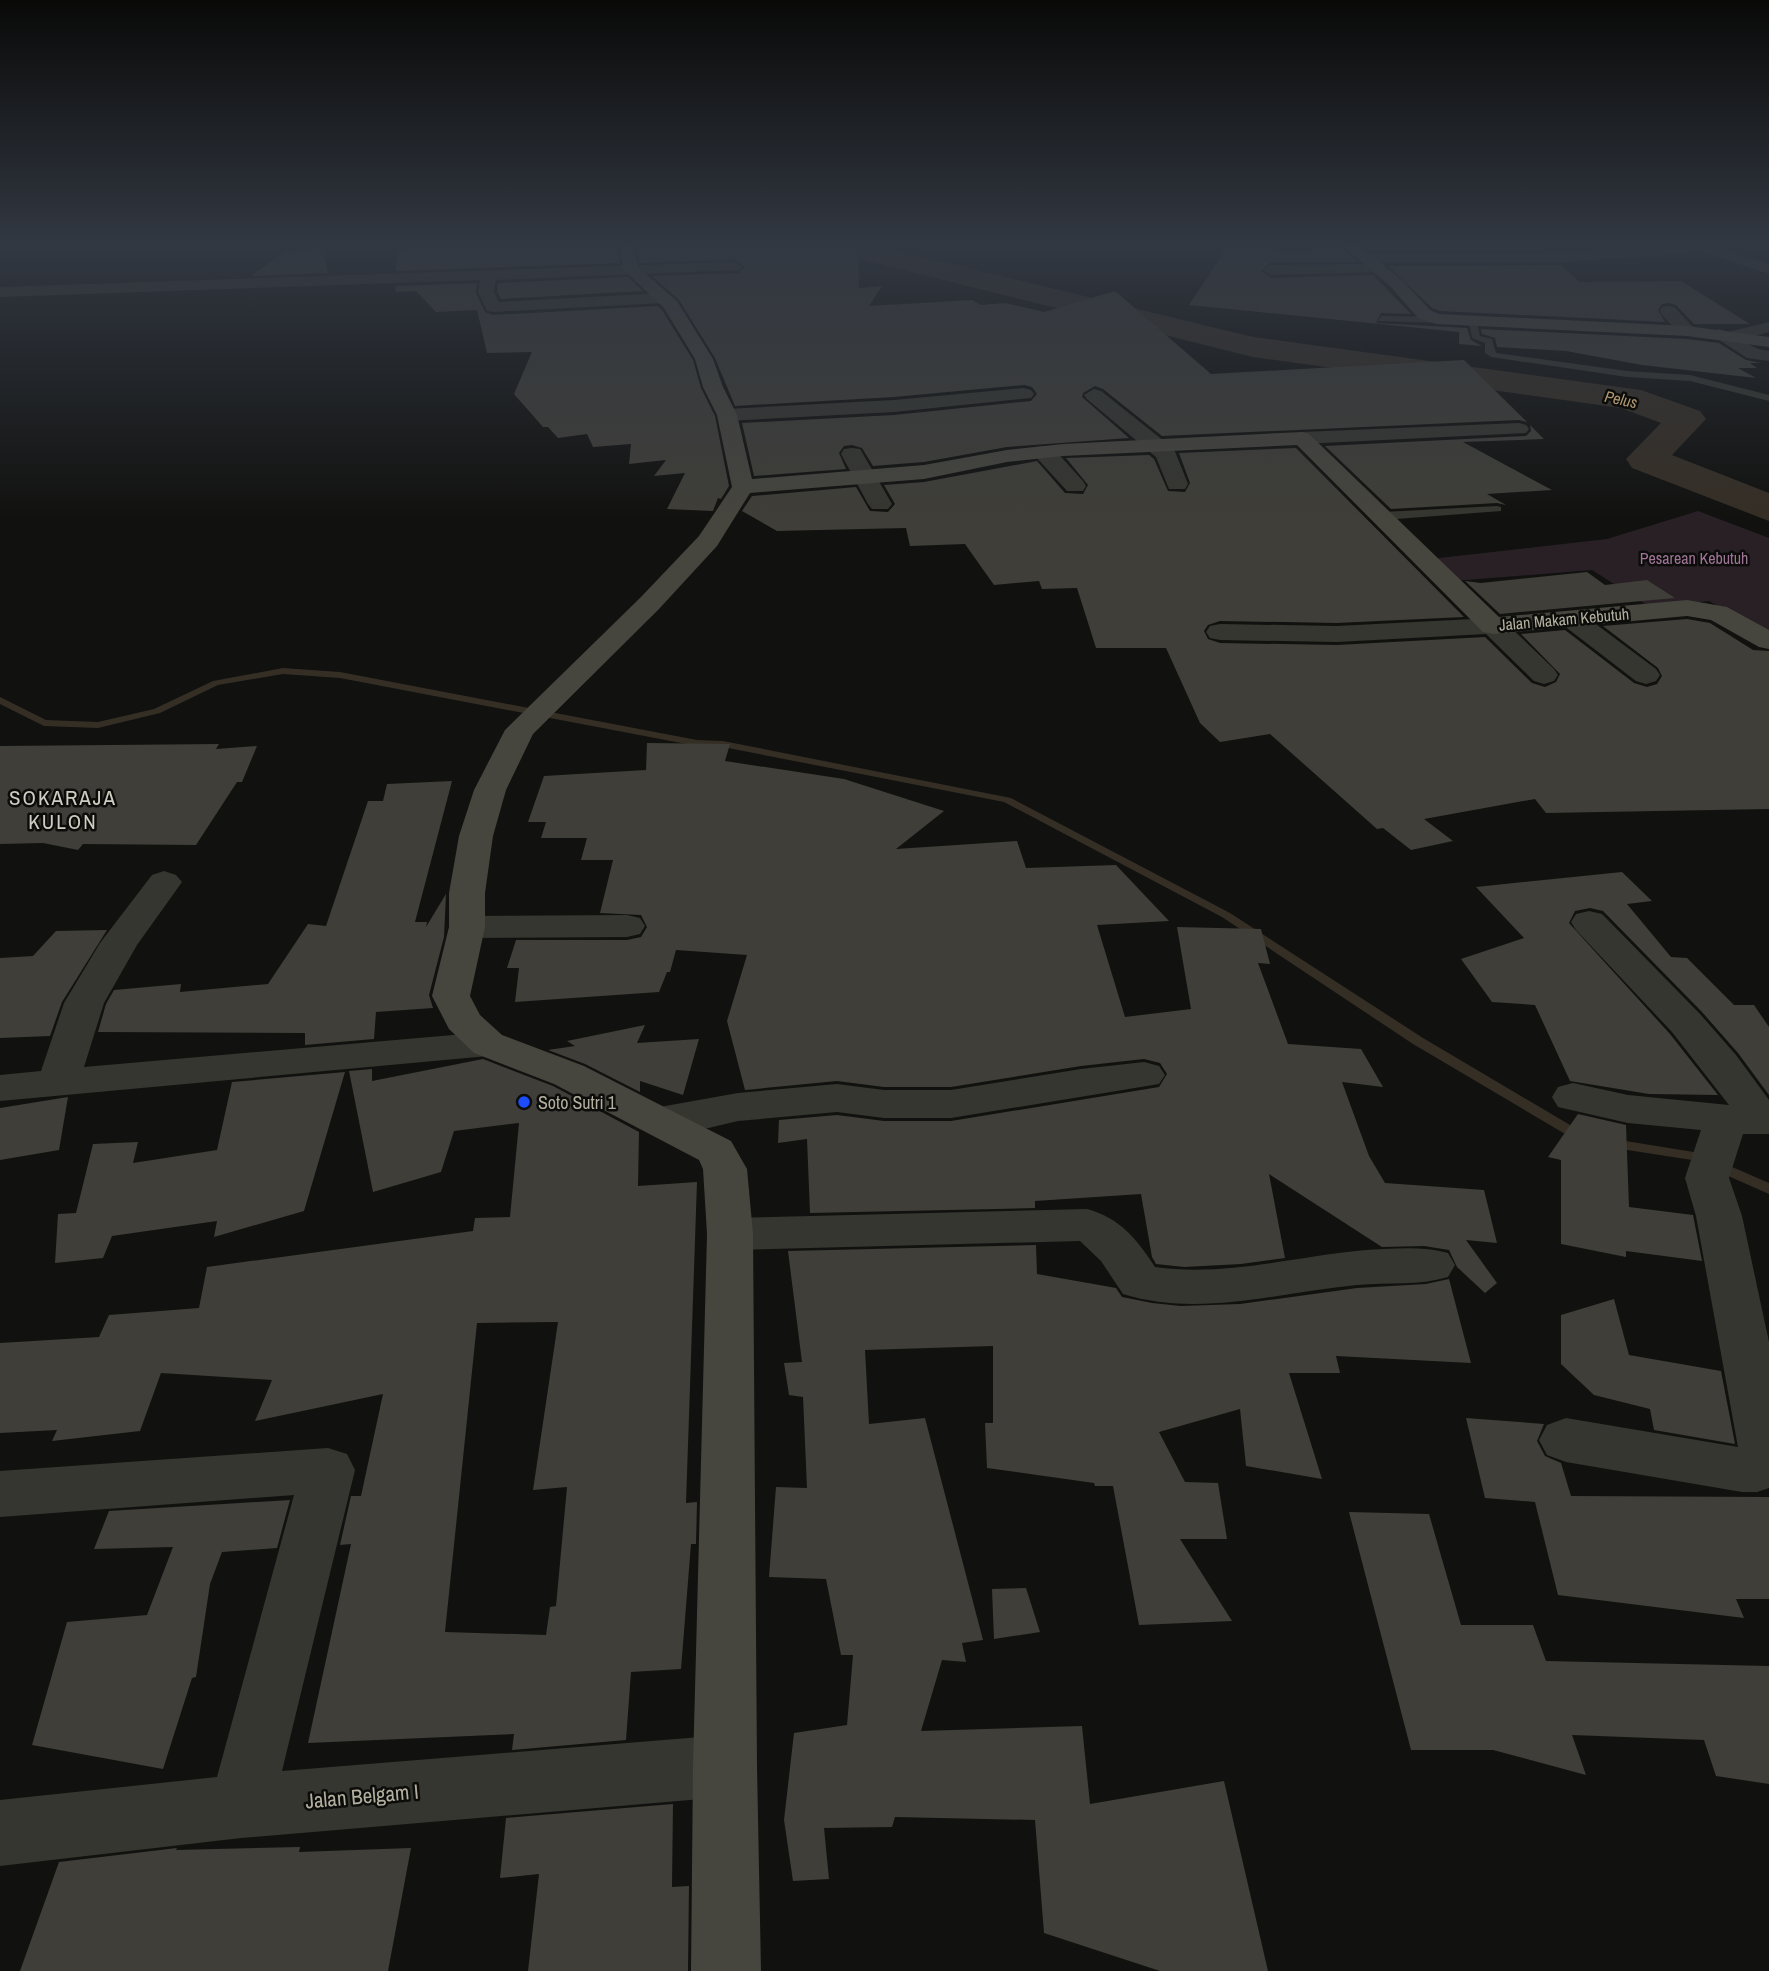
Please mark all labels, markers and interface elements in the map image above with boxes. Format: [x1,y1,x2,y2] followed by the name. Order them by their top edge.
[1603,385,1640,413] water label: Pelus
[1640,547,1748,569] park label: Pesarean Kebutuh
[1498,602,1630,636] street label: Jalan Makam Kebutuh
[9,783,117,836] district label: SOKARAJA KULON
[538,1090,617,1115] place label: Soto Sutri 1
[516,1094,532,1110] marker: Soto Sutri 1
[304,1777,420,1815] street label: Jalan Belgam I

